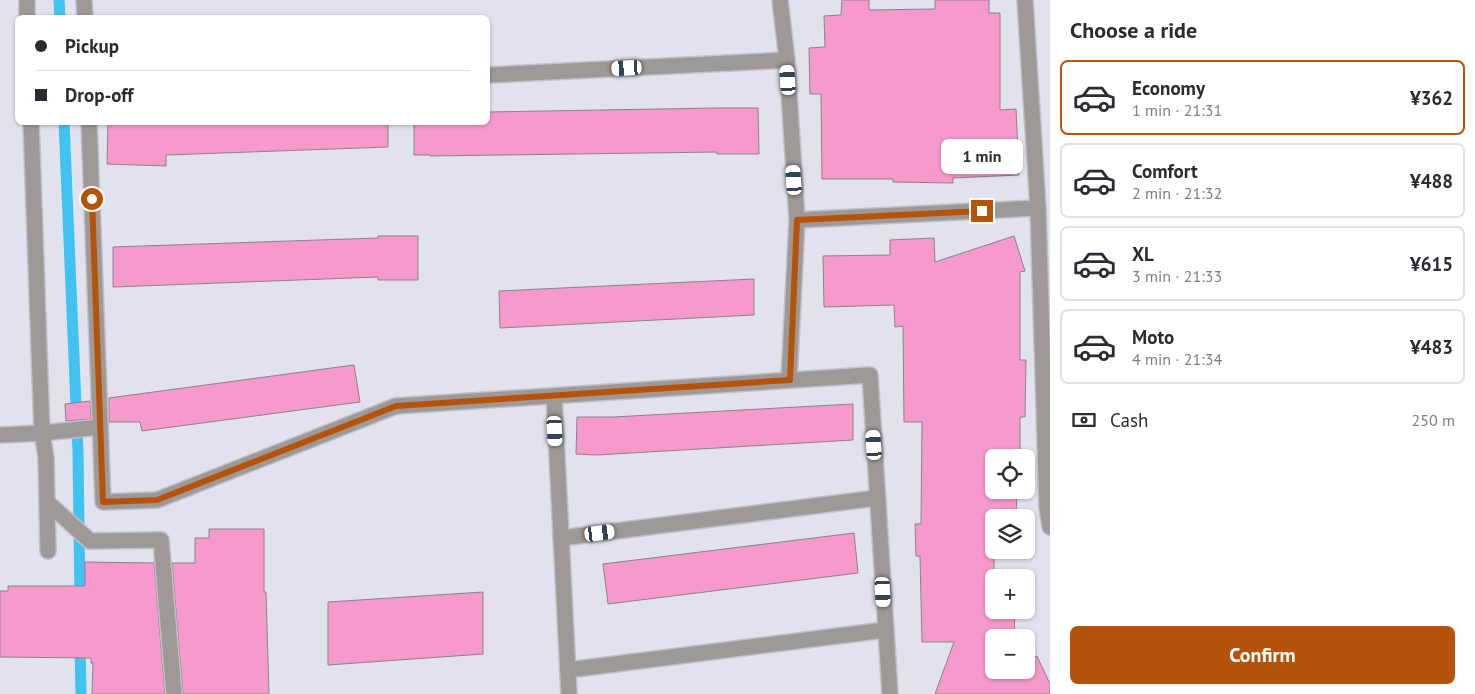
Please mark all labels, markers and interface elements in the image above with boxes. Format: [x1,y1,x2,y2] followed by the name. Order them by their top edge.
[1070,16,1197,44] text: Choose a ride
[65,34,119,58] text: Pickup
[611,60,642,76] car
[779,65,796,95] car
[1072,75,1117,120] icon: car
[1132,76,1205,100] text: Economy
[65,83,133,107] text: Drop-off
[1410,86,1453,110] text: ¥362
[1132,100,1222,120] text: 1 min · 21:31
[941,138,1023,174] callout: 1 min
[962,146,1002,166] text: 1 min
[1072,158,1117,203] icon: car
[1132,159,1198,183] text: Comfort
[785,165,802,195] car
[1410,169,1453,193] text: ¥488
[1132,183,1222,203] text: 2 min · 21:32
[81,188,103,210] route start
[971,200,993,222] route end
[1072,241,1117,286] icon: car
[1132,242,1154,266] text: XL
[1410,252,1453,276] text: ¥615
[1132,266,1222,286] text: 3 min · 21:33
[1072,324,1117,369] icon: car
[1132,325,1174,349] text: Moto
[1410,335,1453,359] text: ¥483
[1132,349,1222,369] text: 4 min · 21:34
[1070,406,1098,434] icon: cash
[1110,408,1148,432] text: Cash
[1412,410,1455,430] text: 250 m
[546,416,563,446] car
[865,430,882,460] car
[985,449,1035,679] map controls
[985,449,1035,499] button: locate
[985,509,1035,559] button: layers
[584,524,615,542] car
[985,569,1035,619] button: +
[874,577,891,607] car
[1070,626,1455,684] button: Confirm
[985,629,1035,679] button: −

